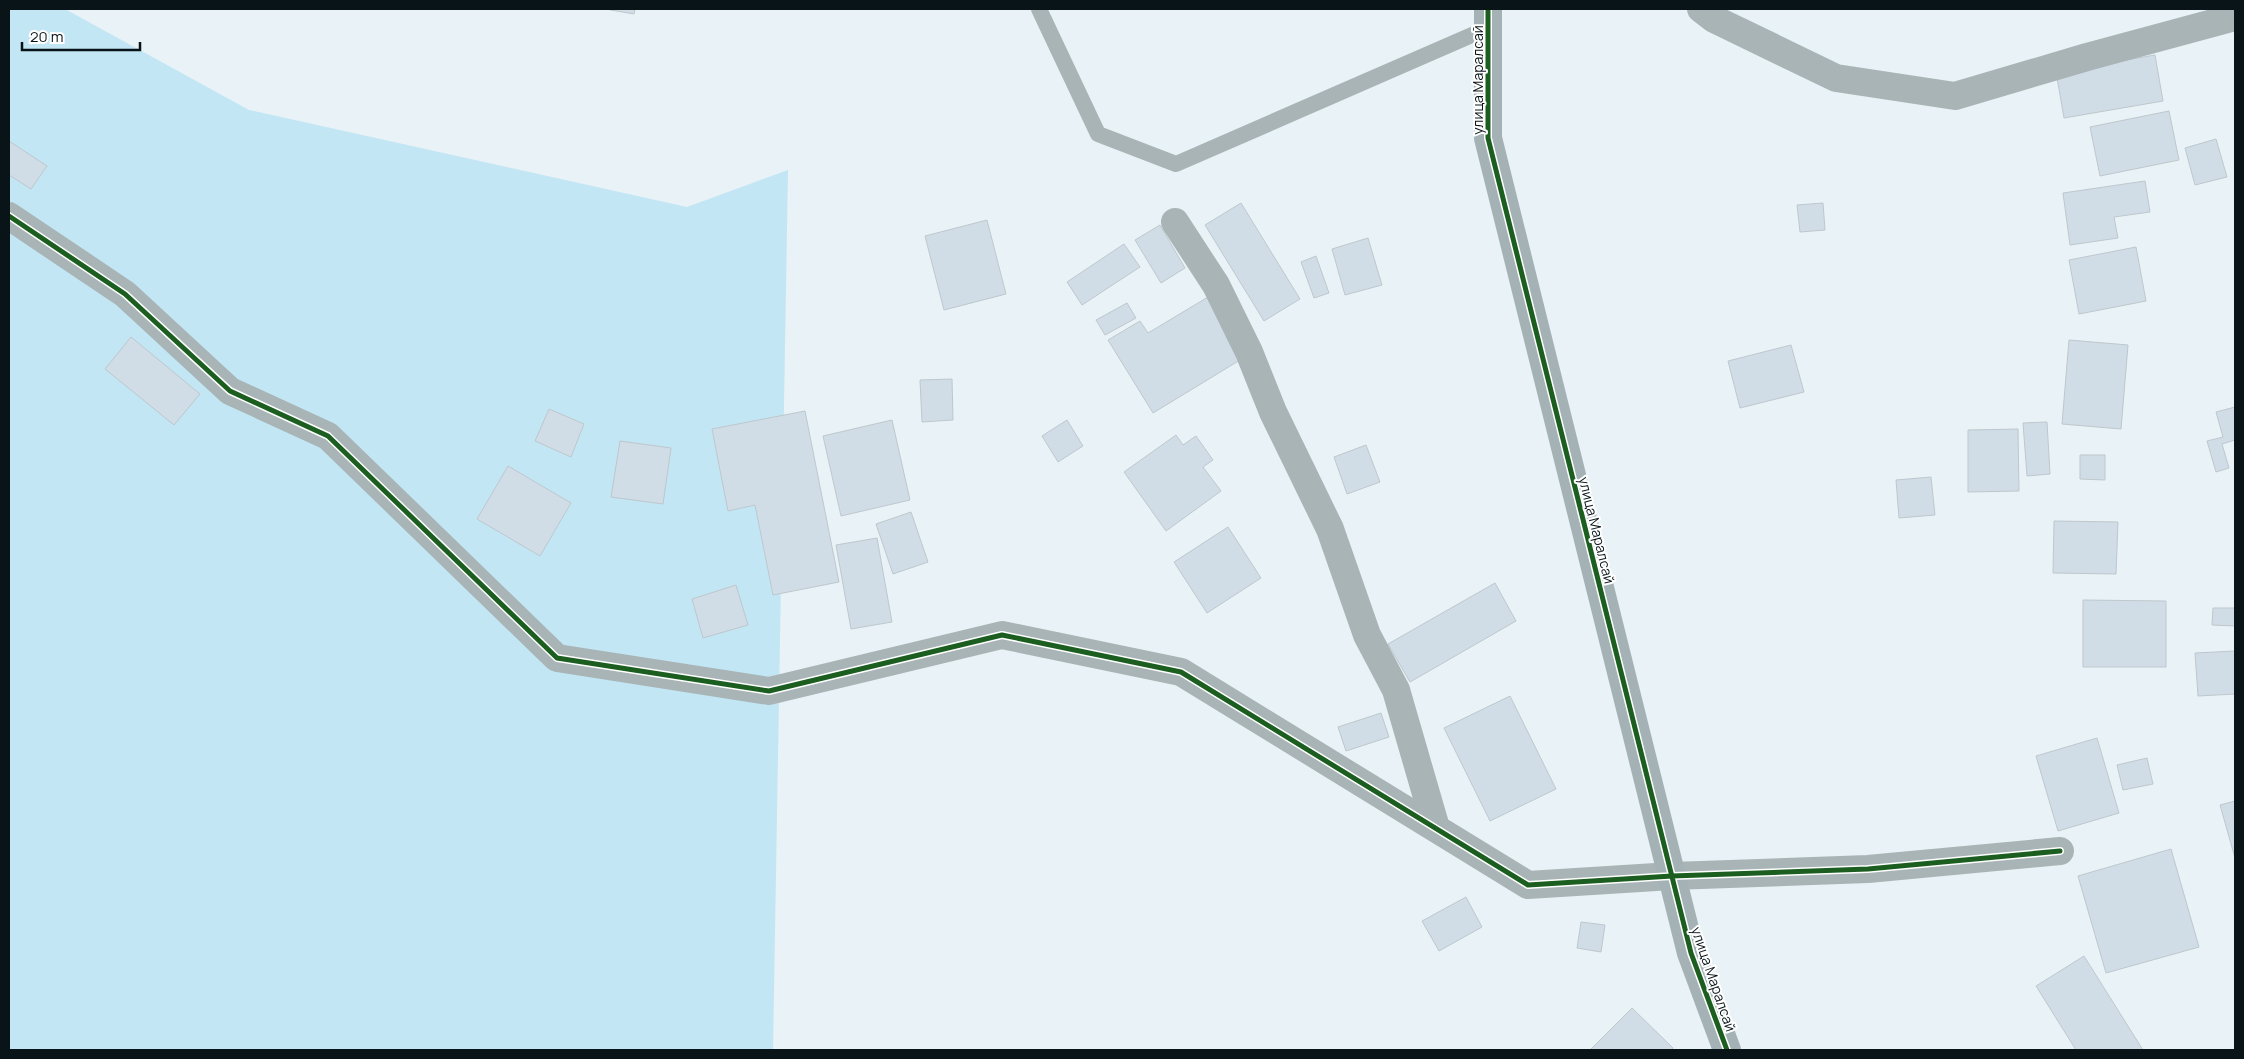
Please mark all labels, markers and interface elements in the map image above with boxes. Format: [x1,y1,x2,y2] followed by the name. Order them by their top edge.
[22,20,140,52] scale bar
[1468,25,1487,135] street label: улица Маралсай
[30,26,63,47] text: 20 m
[1575,475,1619,585] street label: улица Маралсай
[1687,924,1741,1034] street label: улица Маралсай

